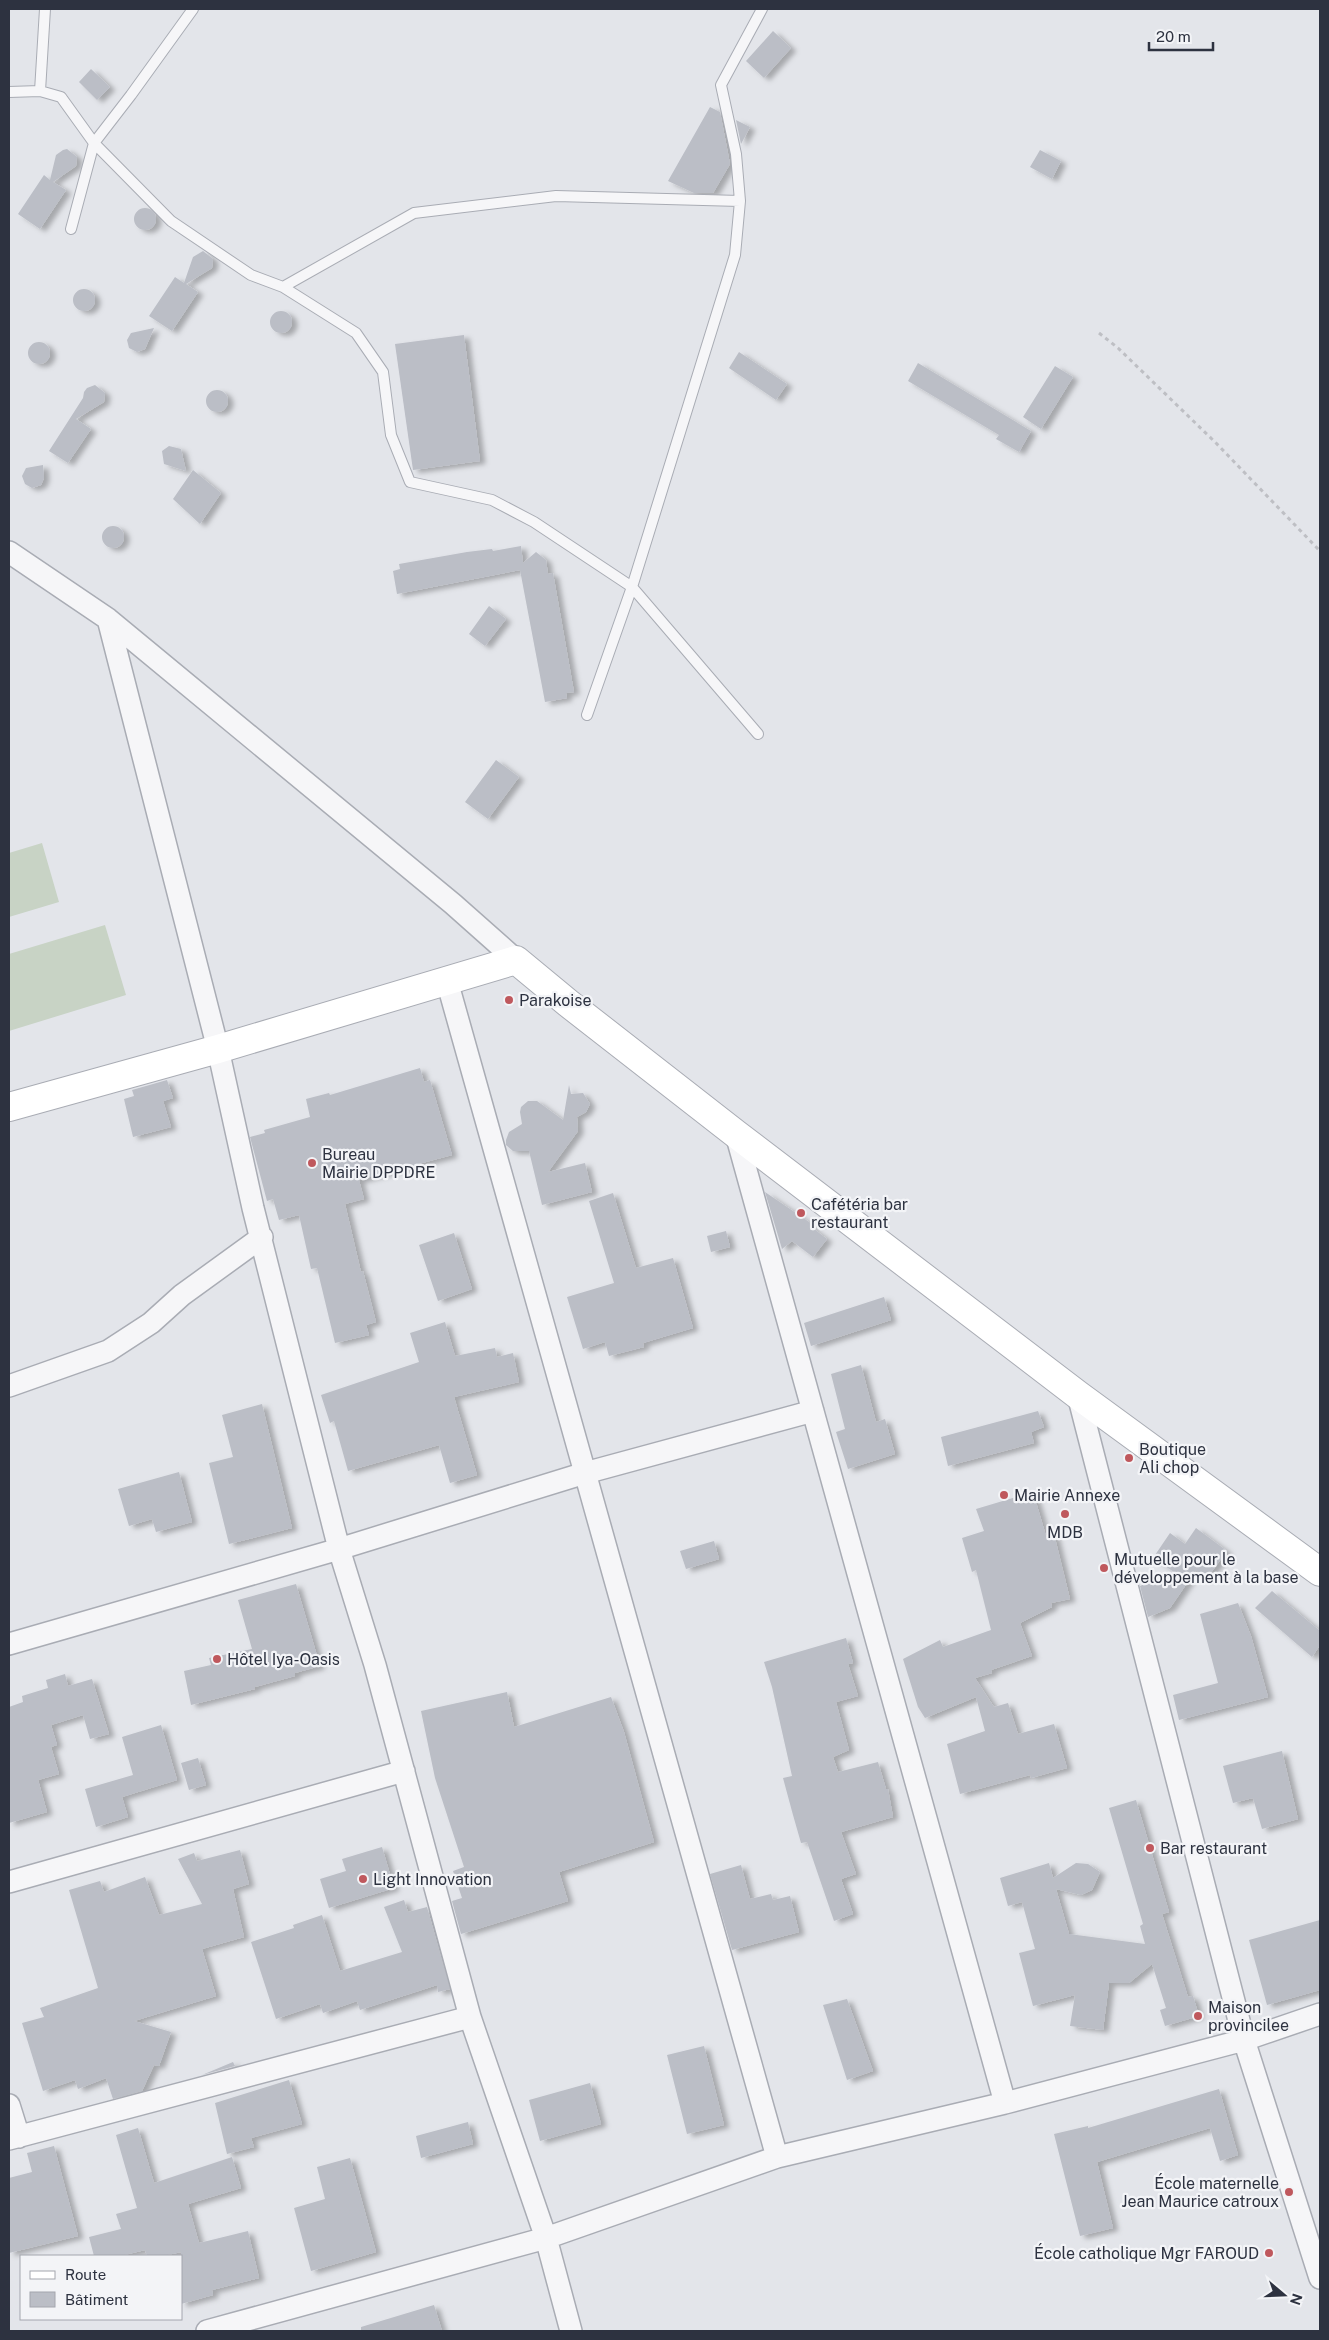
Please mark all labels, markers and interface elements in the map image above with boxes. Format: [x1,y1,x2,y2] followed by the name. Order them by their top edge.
[1149,20,1213,52] scale bar
[1156,28,1191,45] text: 20 m
[519,991,591,1010] place label: Parakoise
[503,994,515,1006] marker: Parakoise
[322,1145,435,1182] place label: Bureau Mairie DPPDRE
[306,1157,318,1169] marker: Bureau Mairie DPPDRE
[811,1195,908,1232] place label: Cafétéria bar restaurant
[795,1207,807,1219] marker: Cafétéria bar restaurant
[1139,1440,1206,1477] place label: Boutique Ali chop
[1123,1452,1135,1464] marker: Boutique Ali chop
[1014,1486,1120,1505] place label: Mairie Annexe
[998,1489,1010,1501] marker: Mairie Annexe
[1059,1508,1071,1520] marker: MDB
[1047,1523,1083,1542] place label: MDB
[1114,1550,1299,1587] place label: Mutuelle pour le développement à la base
[1098,1562,1110,1574] marker: Mutuelle pour le développement à la base
[227,1650,340,1669] place label: Hôtel Iya-Oasis
[211,1653,223,1665] marker: Hôtel Iya-Oasis
[1160,1839,1267,1858] place label: Bar restaurant
[1144,1842,1156,1854] marker: Bar restaurant
[373,1870,492,1889] place label: Light Innovation
[357,1873,369,1885] marker: Light Innovation
[1208,1998,1289,2035] place label: Maison provincilee
[1192,2010,1204,2022] marker: Maison provincilee
[1121,2173,1279,2211] place label: École maternelle Jean Maurice catroux
[1283,2186,1295,2198] marker: École maternelle Jean Maurice catroux
[1034,2243,1259,2263] place label: École catholique Mgr FAROUD
[1263,2247,1275,2259] marker: École catholique Mgr FAROUD
[20,2255,182,2320] legend
[65,2266,106,2283] text: Route
[1259,2270,1309,2320] north arrow
[65,2291,128,2308] text: Bâtiment
[1287,2291,1306,2307] text: N

